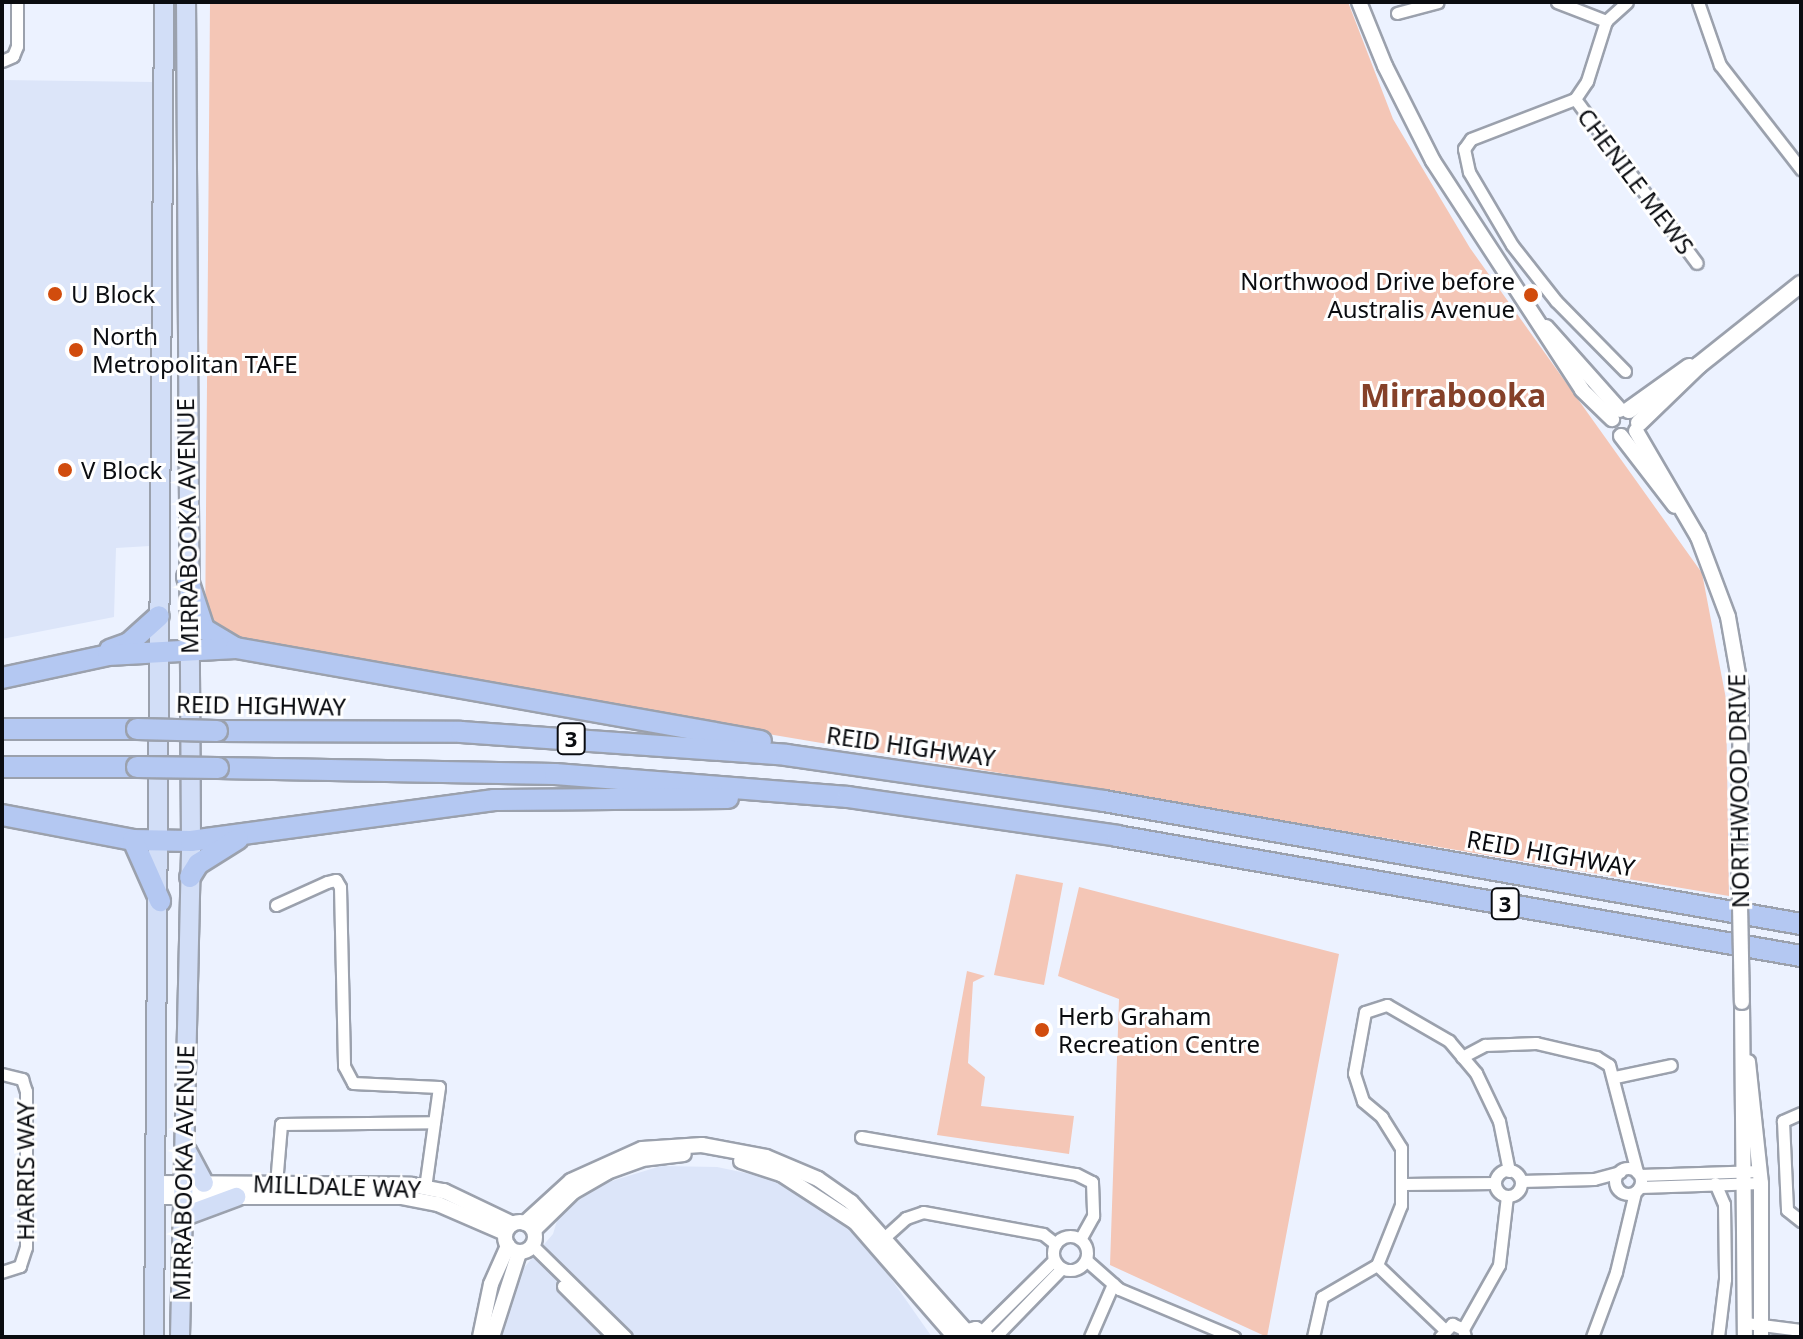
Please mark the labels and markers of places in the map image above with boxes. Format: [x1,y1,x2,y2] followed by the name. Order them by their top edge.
[1240,267,1515,323] place label: Northwood Drive before Australis Avenue
[71,280,155,308] place label: U Block
[46,285,64,303] marker: U Block
[1522,286,1540,304] marker: Northwood Drive before Australis Avenue
[92,322,298,378] place label: North Metropolitan TAFE
[67,341,85,359] marker: North Metropolitan TAFE
[81,456,162,484] place label: V Block
[56,461,74,479] marker: V Block
[1058,1002,1260,1058] place label: Herb Graham Recreation Centre
[1033,1021,1051,1039] marker: Herb Graham Recreation Centre

